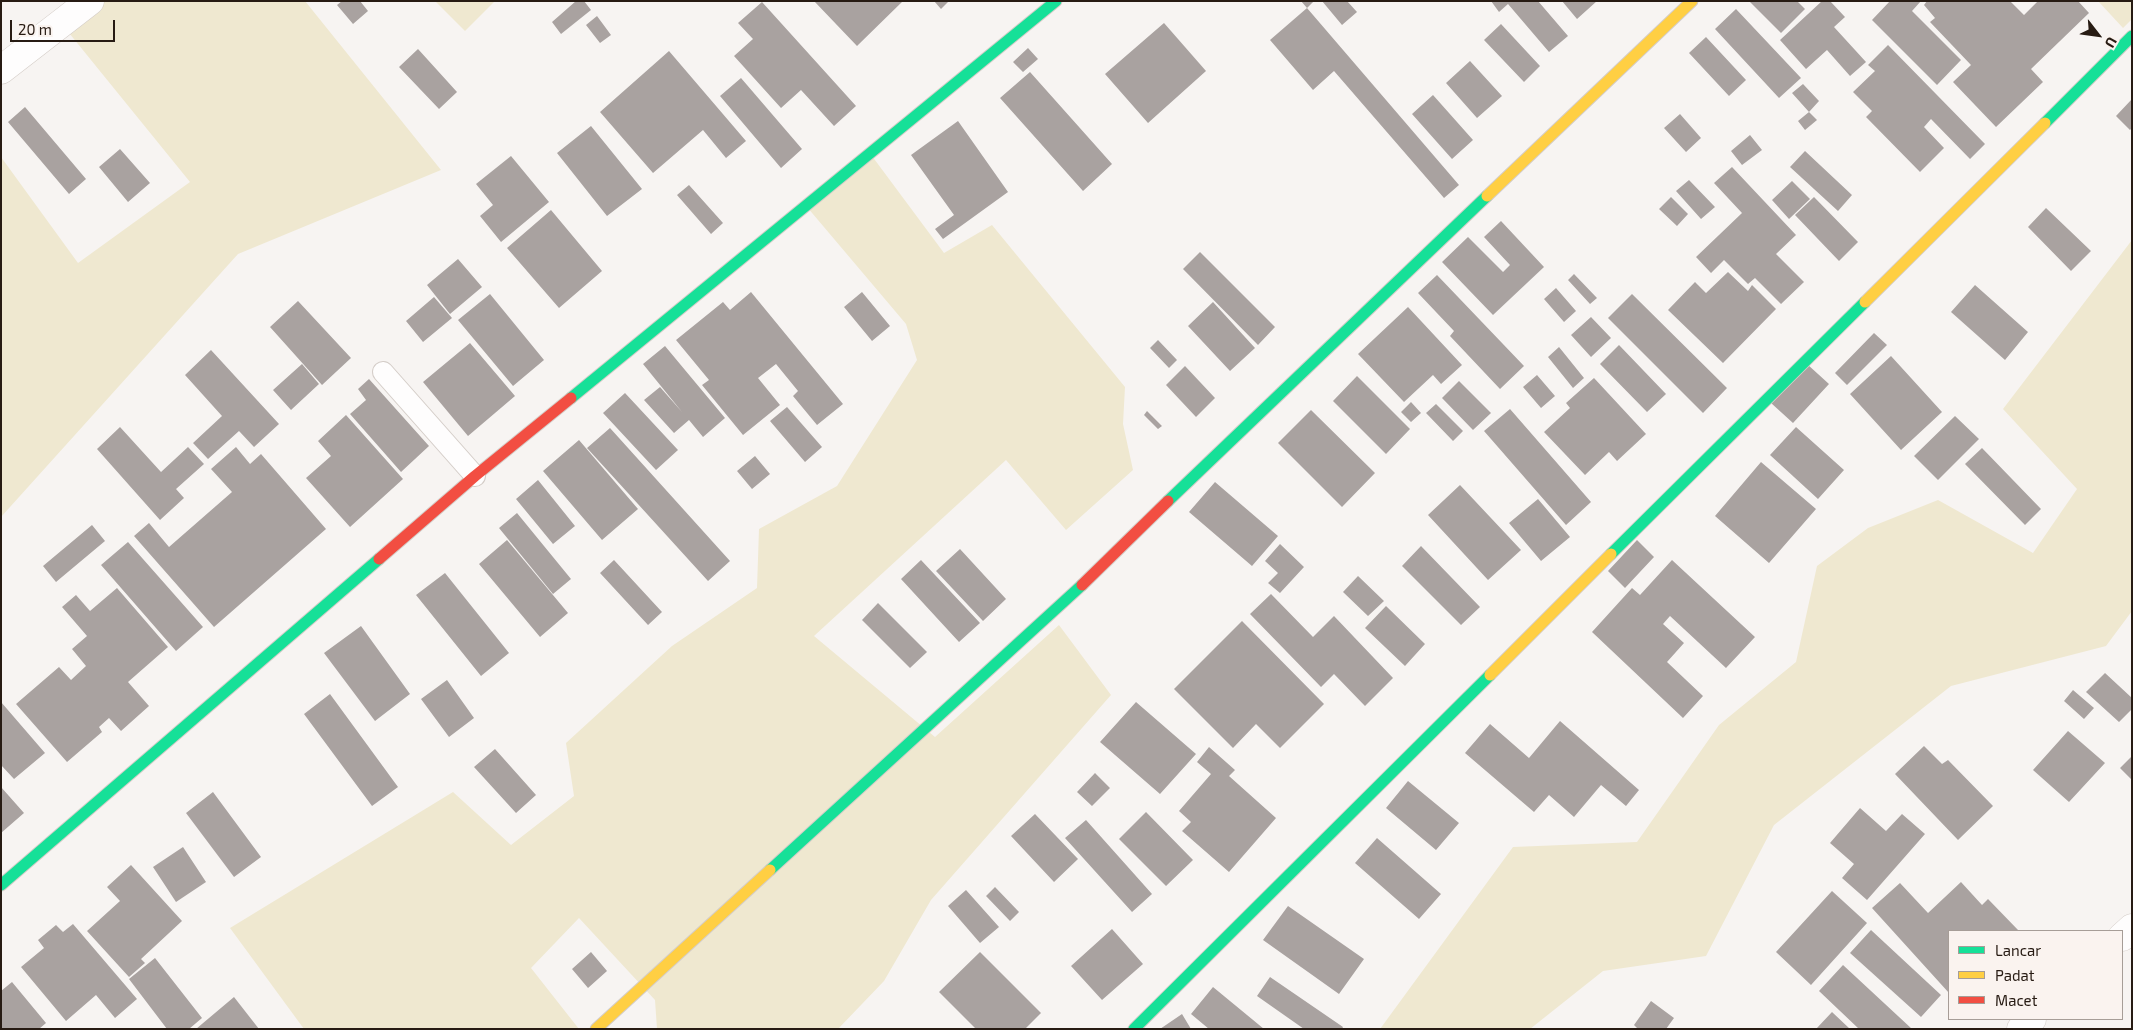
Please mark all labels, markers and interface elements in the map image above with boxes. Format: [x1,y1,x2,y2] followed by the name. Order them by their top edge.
[12,10,118,42] scale bar
[2073,10,2123,60] north arrow
[18,20,52,38] text: 20 m
[2102,34,2121,51] text: U
[1948,930,2123,1020] legend
[1995,941,2041,959] text: Lancar
[1995,966,2035,984] text: Padat
[1995,991,2037,1009] text: Macet

